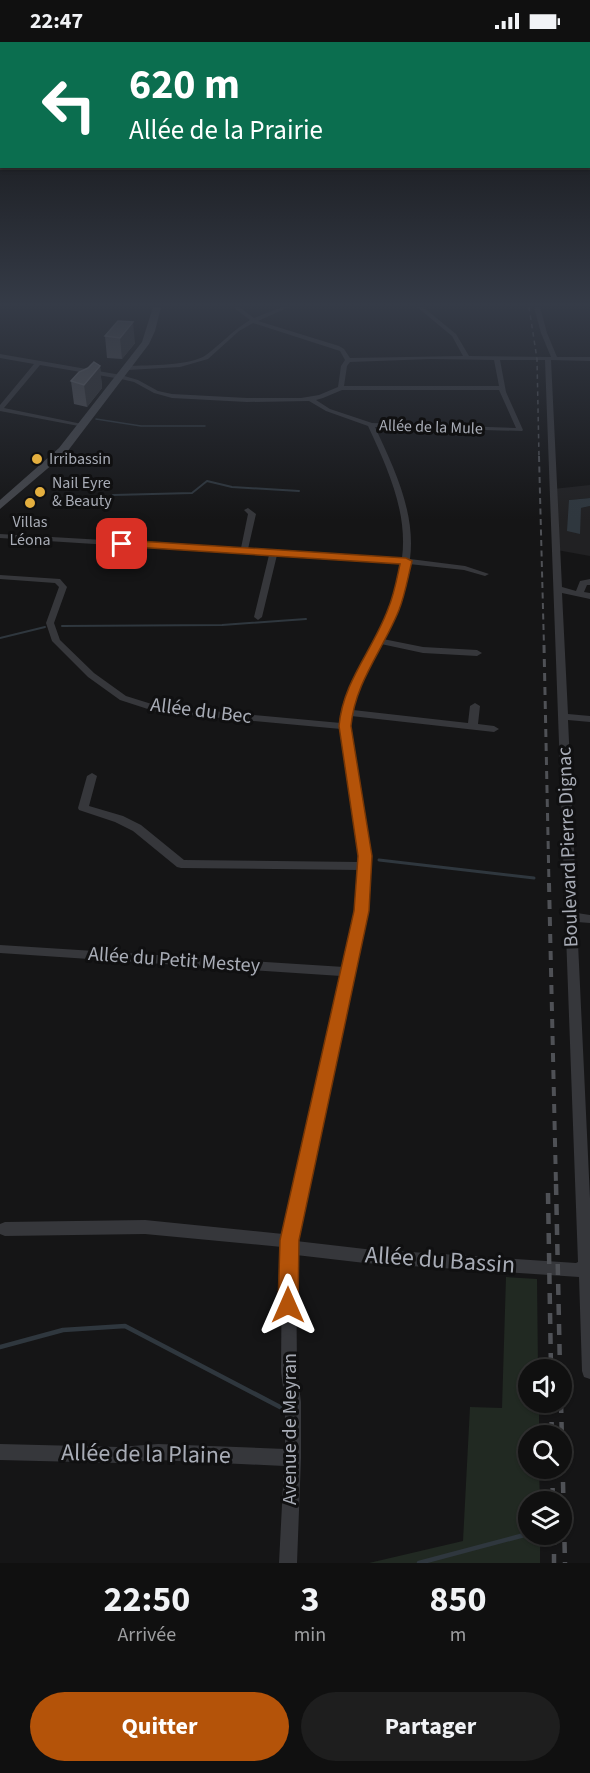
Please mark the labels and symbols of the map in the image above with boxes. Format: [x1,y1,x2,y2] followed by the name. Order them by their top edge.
[379,414,483,440] street label: Allée de la Mule
[49,448,111,470] place label: Irribassin
[30,452,44,466] marker: Irribassin
[52,472,112,512] place label: Nail Eyre & Beauty
[33,485,47,499] marker: Nail Eyre & Beauty
[23,496,37,510] marker: Villas Léona
[9,511,51,551] place label: Villas Léona
[96,518,147,569] pin
[149,691,253,731] street label: Allée du Bec
[551,746,585,948] street label: Boulevard Pierre Dignac
[87,940,262,980] street label: Allée du Petit Mestey
[364,1237,516,1283] street label: Allée du Bassin
[256,1273,320,1337] position arrow
[276,1353,304,1505] street label: Avenue de Meyran
[61,1435,231,1473] street label: Allée de la Plaine

